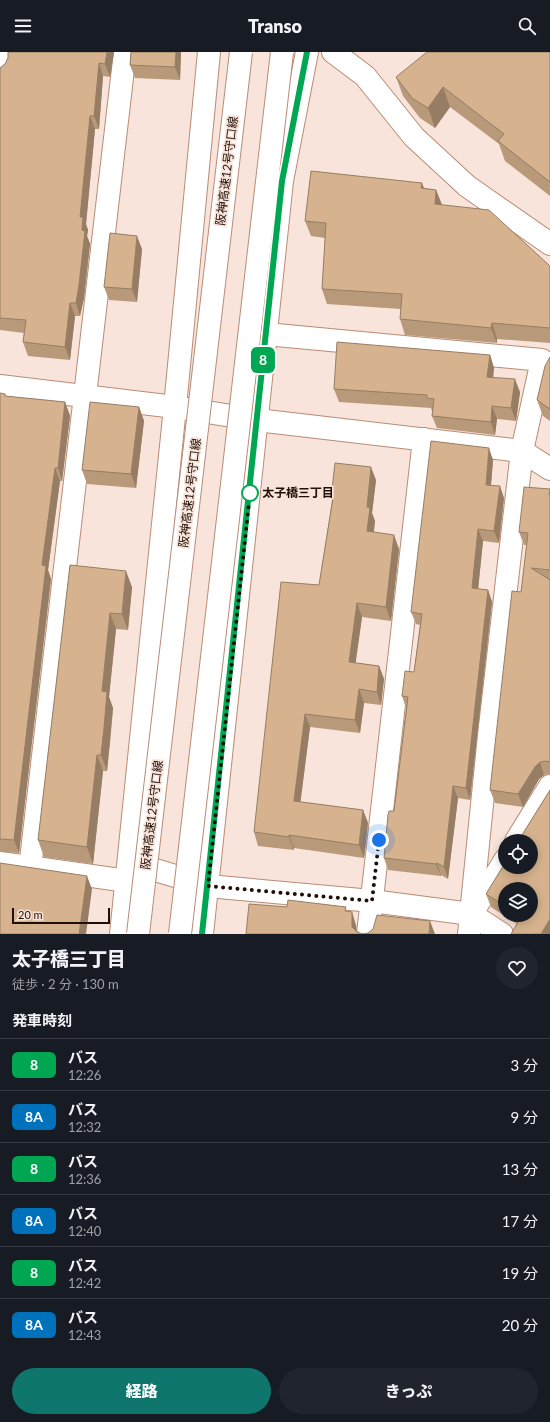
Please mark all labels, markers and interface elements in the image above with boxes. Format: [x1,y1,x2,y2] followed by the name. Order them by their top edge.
[12,15,34,37] icon: menu
[248,15,302,37] text: Transo
[516,15,538,37] icon: search
[212,115,241,226] street label: 阪神高速12号守口線
[250,347,276,373] line badge: 8
[259,351,267,368] text: 8
[175,437,204,548] street label: 阪神高速12号守口線
[241,484,259,502] marker: 太子橋三丁目
[262,485,334,500] place label: 太子橋三丁目
[137,759,166,870] street label: 阪神高速12号守口線
[369,830,389,850] your location
[498,834,538,922] map controls
[498,834,538,874] button: locate
[498,882,538,922] button: layers
[12,906,110,925] scale bar
[18,908,43,921] text: 20 m
[12,947,126,970] text: 太子橋三丁目
[496,947,538,989] button: heart
[12,976,119,992] text: 徒歩 · 2 分 · 130 m
[12,1011,72,1029] text: 発車時刻
[68,1048,98,1066] text: バス
[30,1056,38,1073] text: 8
[510,1056,538,1074] text: 3 分
[68,1067,101,1083] text: 12:26
[68,1100,98,1118] text: バス
[25,1108,43,1125] text: 8A
[510,1108,538,1126] text: 9 分
[68,1119,101,1135] text: 12:32
[68,1152,98,1170] text: バス
[30,1160,38,1177] text: 8
[502,1160,538,1178] text: 13 分
[68,1171,101,1187] text: 12:36
[68,1204,98,1222] text: バス
[25,1212,43,1229] text: 8A
[502,1212,538,1230] text: 17 分
[68,1223,101,1239] text: 12:40
[68,1256,98,1274] text: バス
[30,1264,38,1281] text: 8
[502,1264,538,1282] text: 19 分
[68,1275,101,1291] text: 12:42
[68,1308,98,1326] text: バス
[25,1316,43,1333] text: 8A
[502,1316,538,1334] text: 20 分
[68,1327,101,1343] text: 12:43
[12,1368,271,1414] button: 経路
[279,1368,538,1414] button: きっぷ

